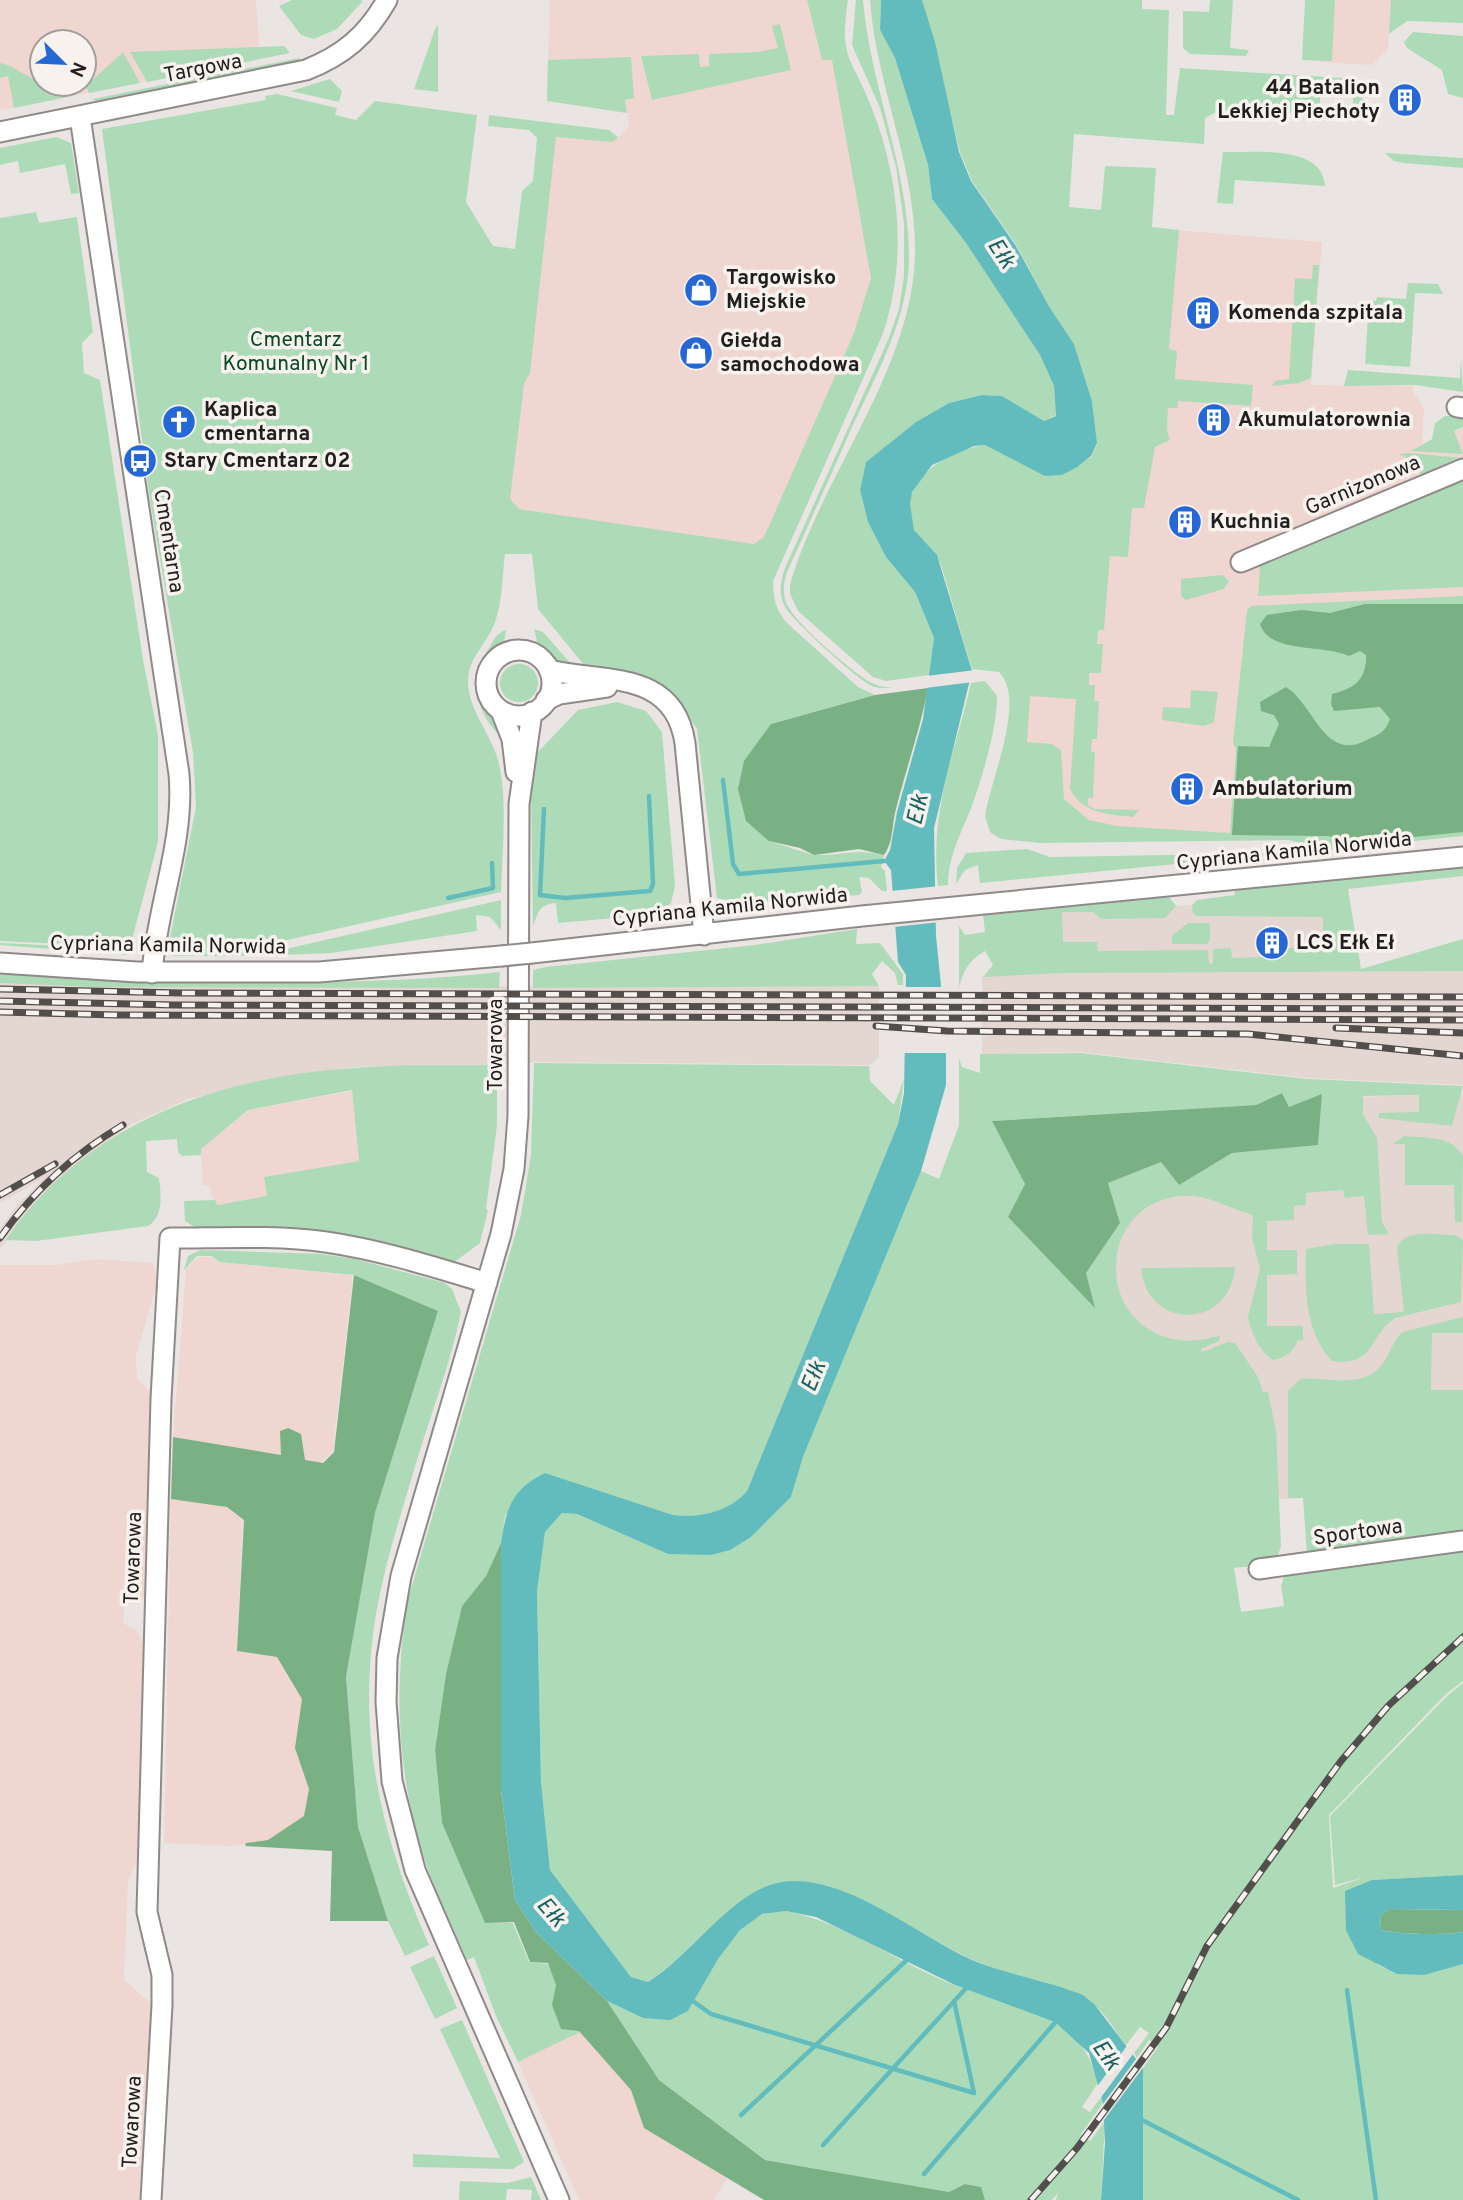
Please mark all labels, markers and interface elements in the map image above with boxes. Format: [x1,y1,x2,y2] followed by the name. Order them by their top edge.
[28,28,98,98] north arrow
[162,48,244,90] street label: Targowa
[63,58,90,80] text: N
[1217,75,1380,126] place label: 44 Batalion Lekkiej Piechoty
[1386,81,1424,119] building icon: 44 Batalion Lekkiej Piechoty
[979,233,1021,275] water label: Ełk
[726,265,836,316] place label: Targowisko Miejskie
[682,271,720,309] shop icon: Targowisko Miejskie
[1184,294,1222,332] building icon: Komenda szpitala
[1228,300,1403,327] place label: Komenda szpitala
[223,327,369,378] park label: Cmentarz Komunalny Nr 1
[720,328,859,379] place label: Giełda samochodowa
[677,334,715,372] shop icon: Giełda samochodowa
[204,397,310,448] place label: Kaplica cmentarna
[1195,401,1233,439] building icon: Akumulatorownia
[160,403,198,441] church icon: Kaplica cmentarna
[1238,407,1411,434] place label: Akumulatorownia
[121,442,159,480] bus stop icon: Stary Cmentarz 02
[164,448,350,475] place label: Stary Cmentarz 02
[1301,450,1425,522] street label: Garnizonowa
[146,487,190,595] street label: Cmentarna
[1166,503,1204,541] building icon: Kuchnia
[1210,509,1291,536] place label: Kuchnia
[1168,770,1206,808] building icon: Ambulatorium
[1212,776,1353,803] place label: Ambulatorium
[901,791,937,828] water label: Ełk
[1175,826,1413,878] street label: Cypriana Kamila Norwida
[611,882,849,934] street label: Cypriana Kamila Norwida
[1253,924,1291,962] building icon: LCS Ełk Eł
[50,930,286,962] street label: Cypriana Kamila Norwida
[1296,930,1394,957] place label: LCS Ełk Eł
[483,999,510,1092] street label: Towarowa
[796,1357,834,1397] water label: Ełk
[119,1511,149,1605] street label: Towarowa
[1312,1513,1404,1553] street label: Sportowa
[529,1892,571,1934] water label: Ełk
[1084,2035,1126,2077] water label: Ełk
[117,2075,149,2169] street label: Towarowa

